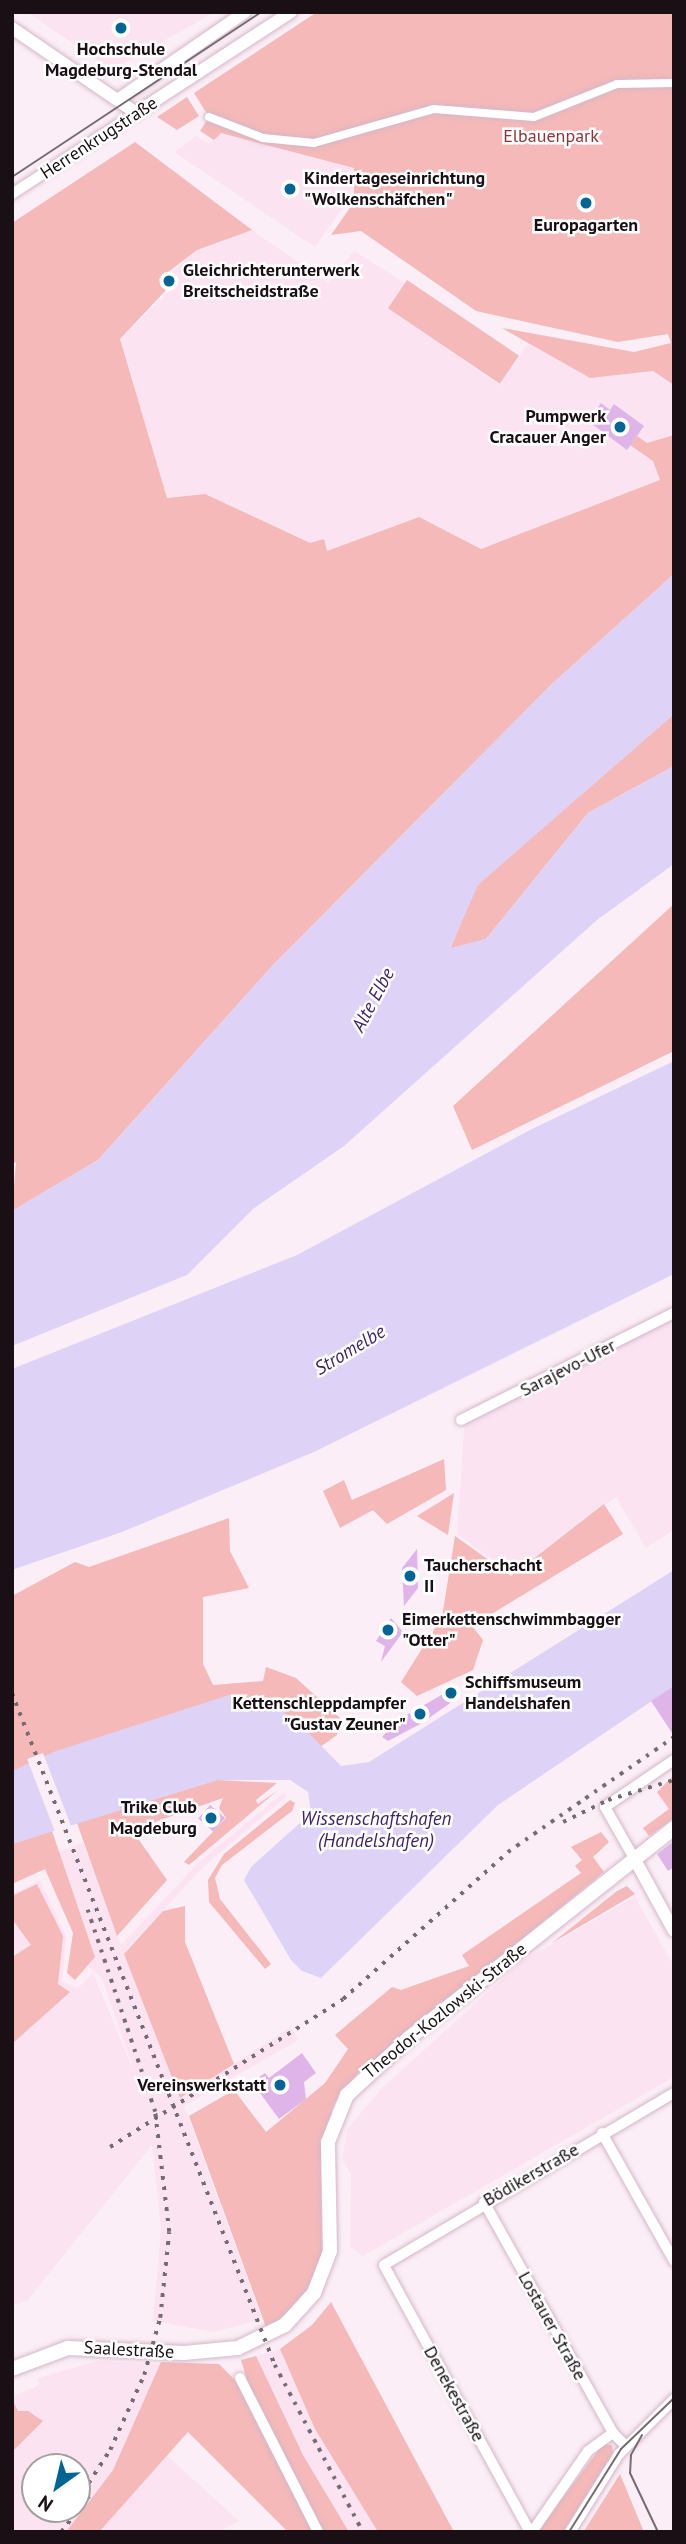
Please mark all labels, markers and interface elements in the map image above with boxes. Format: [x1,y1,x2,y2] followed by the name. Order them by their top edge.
[113,20,129,36] marker: Hochschule Magdeburg-Stendal
[45,39,197,82] place label: Hochschule Magdeburg-Stendal
[36,92,162,184] street label: Herrenkrugstraße
[503,125,599,147] park label: Elbauenpark
[304,168,485,210] place label: Kindertageseinrichtung "Wolkenschäfchen"
[282,181,298,197] marker: Kindertageseinrichtung "Wolkenschäfchen"
[578,195,594,211] marker: Europagarten
[534,214,638,236] place label: Europagarten
[183,260,360,302] place label: Gleichrichterunterwerk Breitscheidstraße
[161,273,177,289] marker: Gleichrichterunterwerk Breitscheidstraße
[489,406,606,448] place label: Pumpwerk Cracauer Anger
[612,419,628,435] marker: Pumpwerk Cracauer Anger
[347,964,399,1036] water label: Alte Elbe
[311,1320,389,1380] water label: Stromelbe
[517,1335,619,1401] street label: Sarajevo-Ufer
[424,1555,542,1598] place label: Taucherschacht II
[402,1568,418,1584] marker: Taucherschacht II
[402,1609,621,1652] place label: Eimerkettenschwimmbagger "Otter"
[380,1622,396,1638] marker: Eimerkettenschwimmbagger "Otter"
[465,1672,581,1714] place label: Schiffsmuseum Handelshafen
[443,1685,459,1701] marker: Schiffsmuseum Handelshafen
[232,1693,406,1736] place label: Kettenschleppdampfer "Gustav Zeuner"
[412,1706,428,1722] marker: Kettenschleppdampfer "Gustav Zeuner"
[110,1797,197,1840] place label: Trike Club Magdeburg
[300,1808,452,1852] water label: Wissenschaftshafen (Handelshafen)
[203,1810,219,1826] marker: Trike Club Magdeburg
[359,1938,531,2084] street label: Theodor-Kozlowski-Straße
[137,2074,266,2096] place label: Vereinswerkstatt
[272,2077,288,2093] marker: Vereinswerkstatt
[479,2139,583,2211] street label: Bödikerstraße
[513,2268,591,2384] street label: Lostauer Straße
[83,2337,175,2363] street label: Saalestraße
[419,2342,489,2446] street label: Denekestraße
[21,2453,91,2523] north arrow
[33,2490,57,2517] text: N

